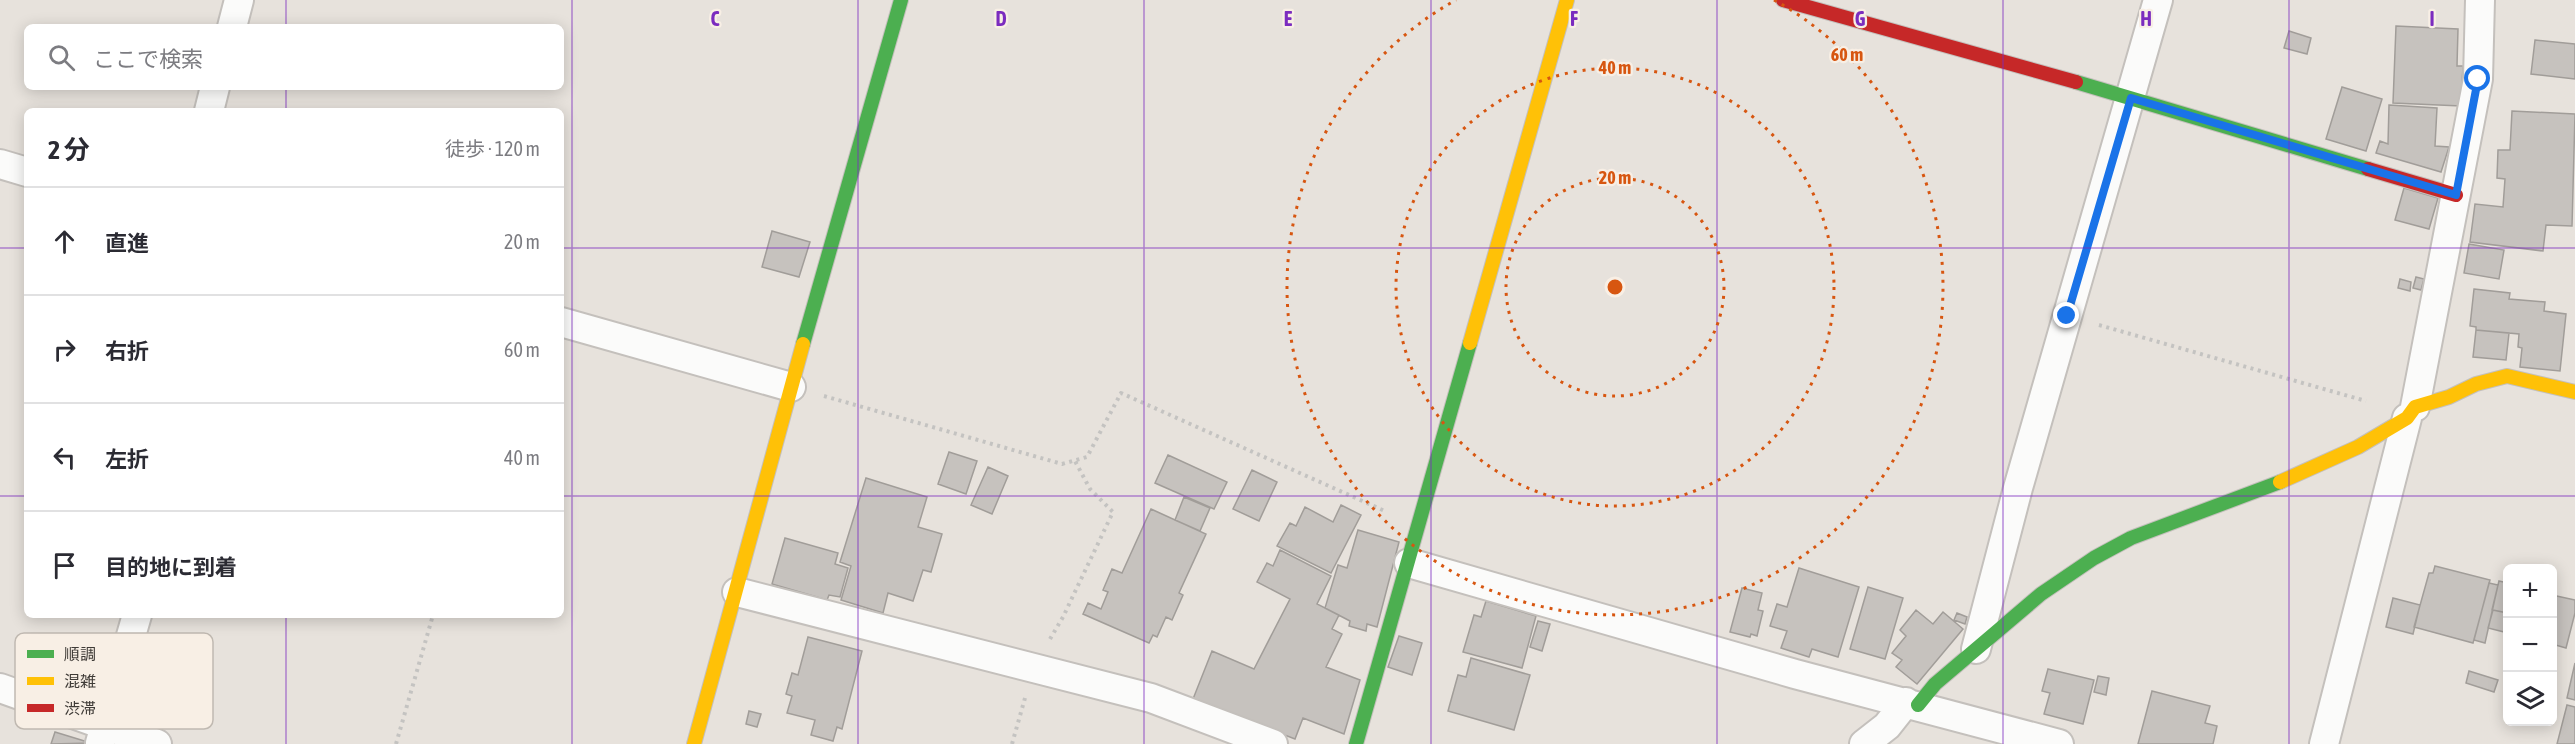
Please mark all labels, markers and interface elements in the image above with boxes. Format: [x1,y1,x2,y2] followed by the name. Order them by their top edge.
[711,7,720,30] text: C
[995,7,1007,30] text: D
[1284,7,1293,30] text: E
[1570,7,1578,30] text: F
[1855,7,1866,30] text: G
[2140,7,2152,30] text: H
[2429,7,2435,30] text: I
[24,24,564,90] search box
[45,41,78,74] icon: search
[1831,44,1863,65] text: 60 m
[93,46,203,72] text: ここで検索
[1598,57,1631,78] text: 40 m
[2464,65,2490,91] route start
[48,135,90,165] text: 2 分
[445,137,540,160] text: 徒歩 · 120 m
[1599,167,1631,188] text: 20 m
[48,225,81,258] icon: ahead
[105,230,149,256] text: 直進
[504,230,540,253] text: 20 m
[1605,277,1625,297] centre of rings
[2053,302,2079,328] route end
[48,333,81,366] icon: right
[105,338,149,364] text: 右折
[504,338,540,361] text: 60 m
[48,441,81,474] icon: left
[105,446,149,472] text: 左折
[504,446,540,469] text: 40 m
[48,549,81,582] icon: arrive
[105,554,237,580] text: 目的地に到着
[2503,564,2557,726] map controls
[2503,564,2557,618] button: +
[2503,618,2557,672] button: −
[15,633,213,729] legend
[64,645,96,663] text: 順調
[64,672,96,690] text: 混雑
[2503,672,2557,726] button: layers
[64,699,96,717] text: 渋滞

